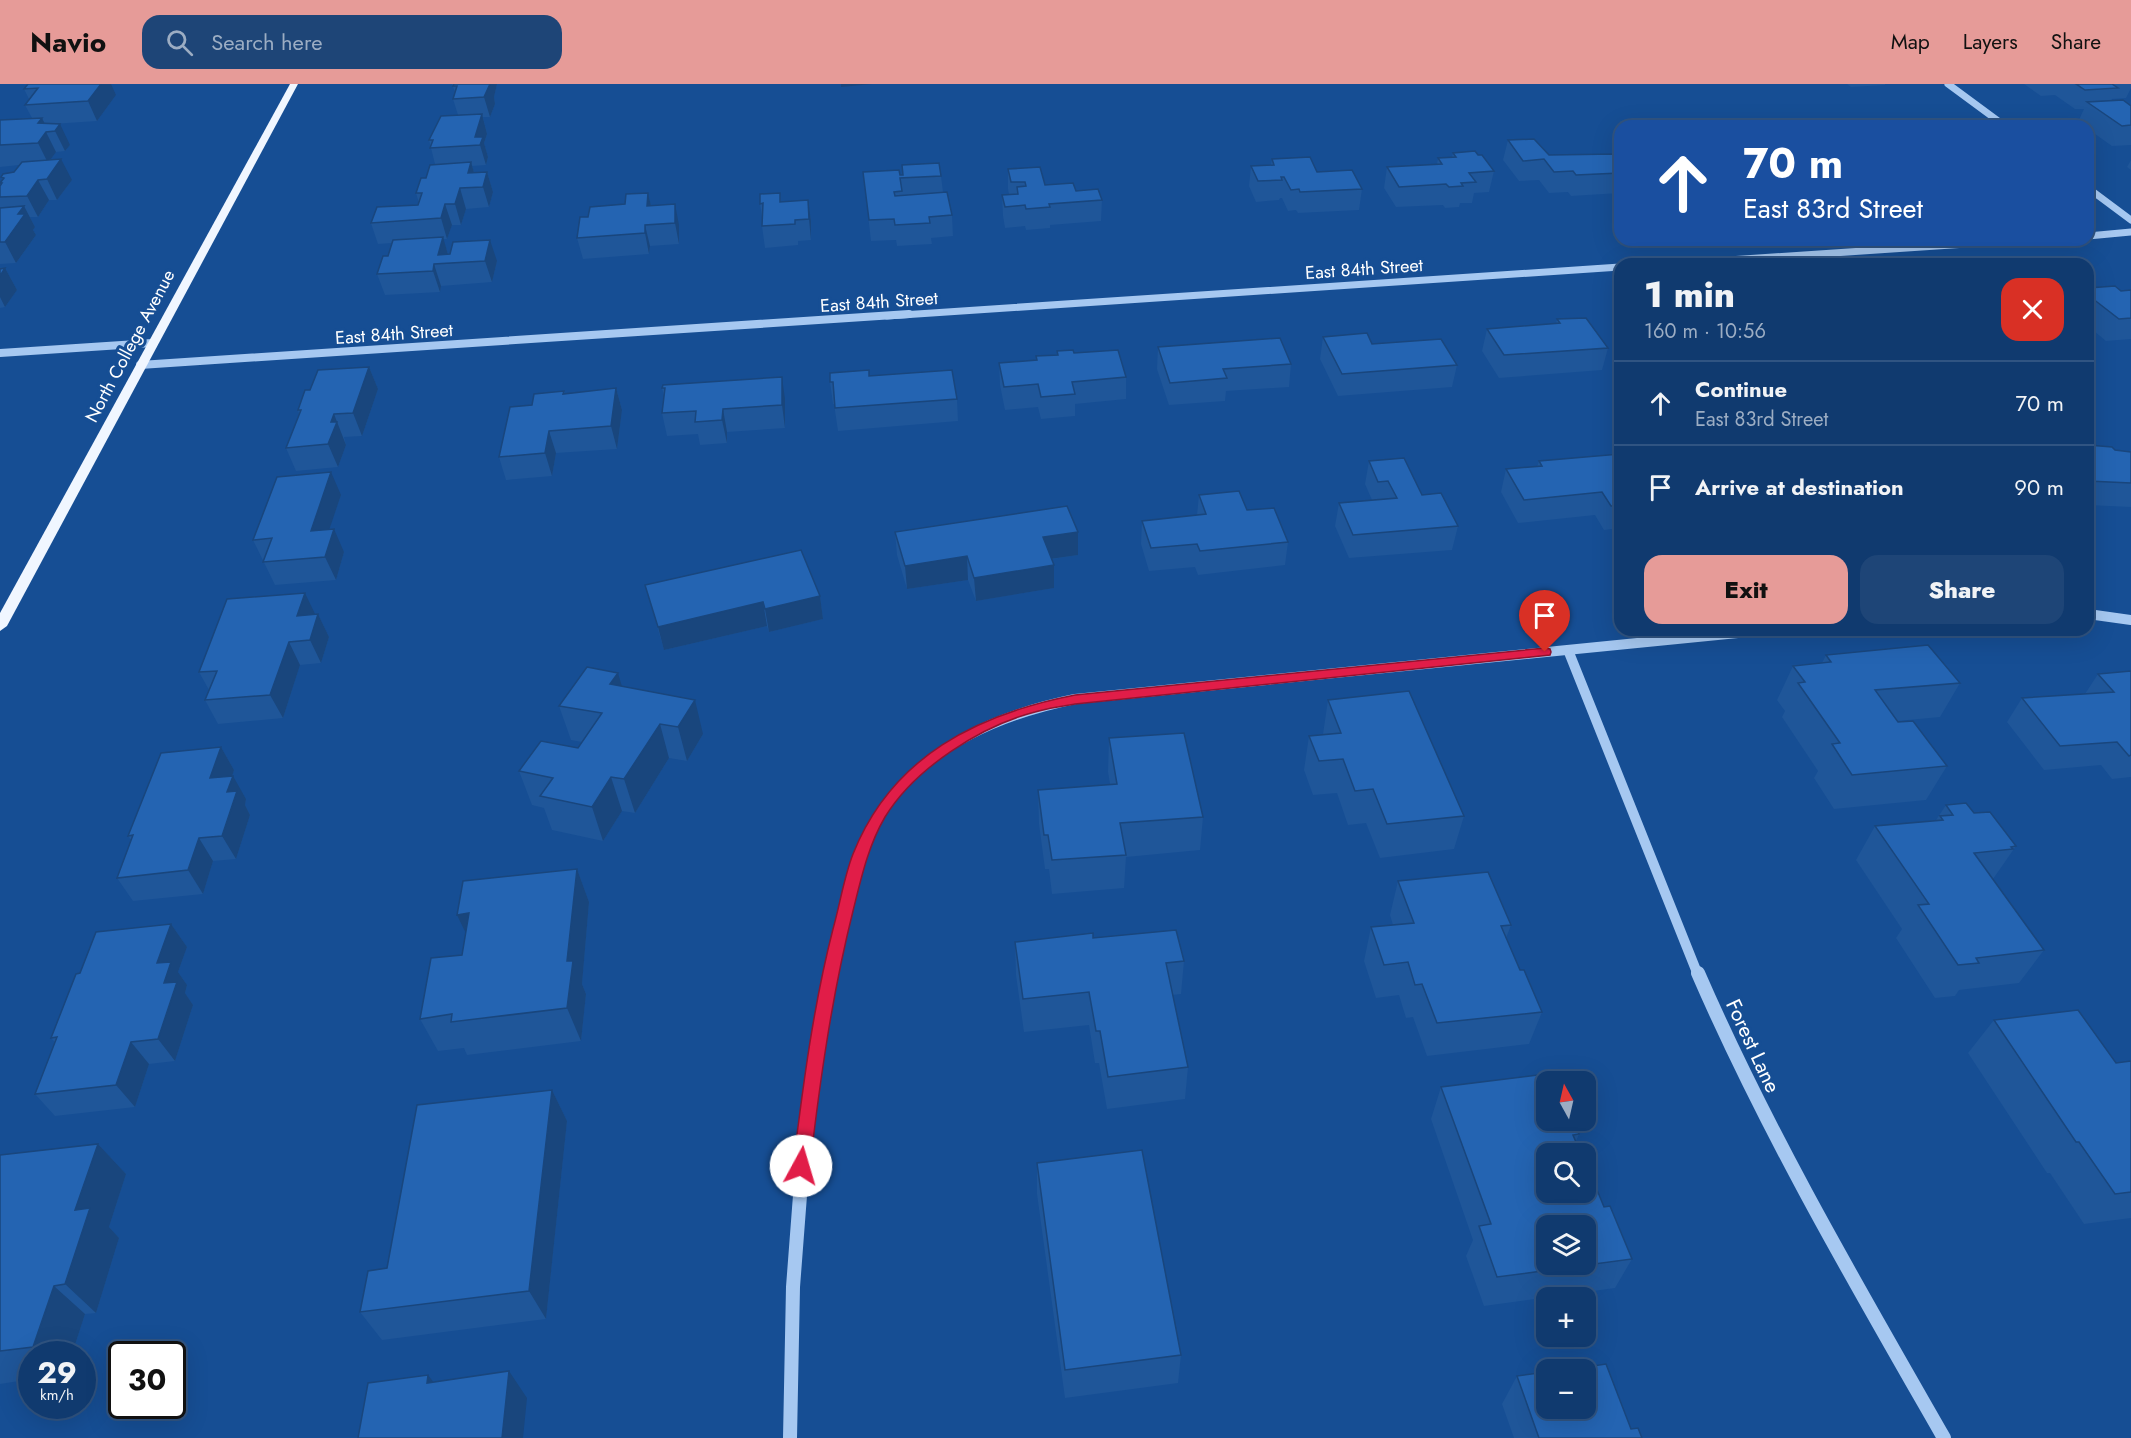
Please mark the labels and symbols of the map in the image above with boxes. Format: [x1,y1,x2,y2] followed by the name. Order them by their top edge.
[1304,252,1424,286] street label: East 84th Street
[79,265,181,427] street label: North College Avenue
[819,285,939,319] street label: East 84th Street
[334,317,454,351] street label: East 84th Street
[1519,590,1570,652] pin
[1718,994,1788,1098] street label: Forest Lane
[1536,1071,1596,1131] north arrow
[769,1134,833,1198] position arrow
[108,1341,186,1419] speed limit sign: 30

